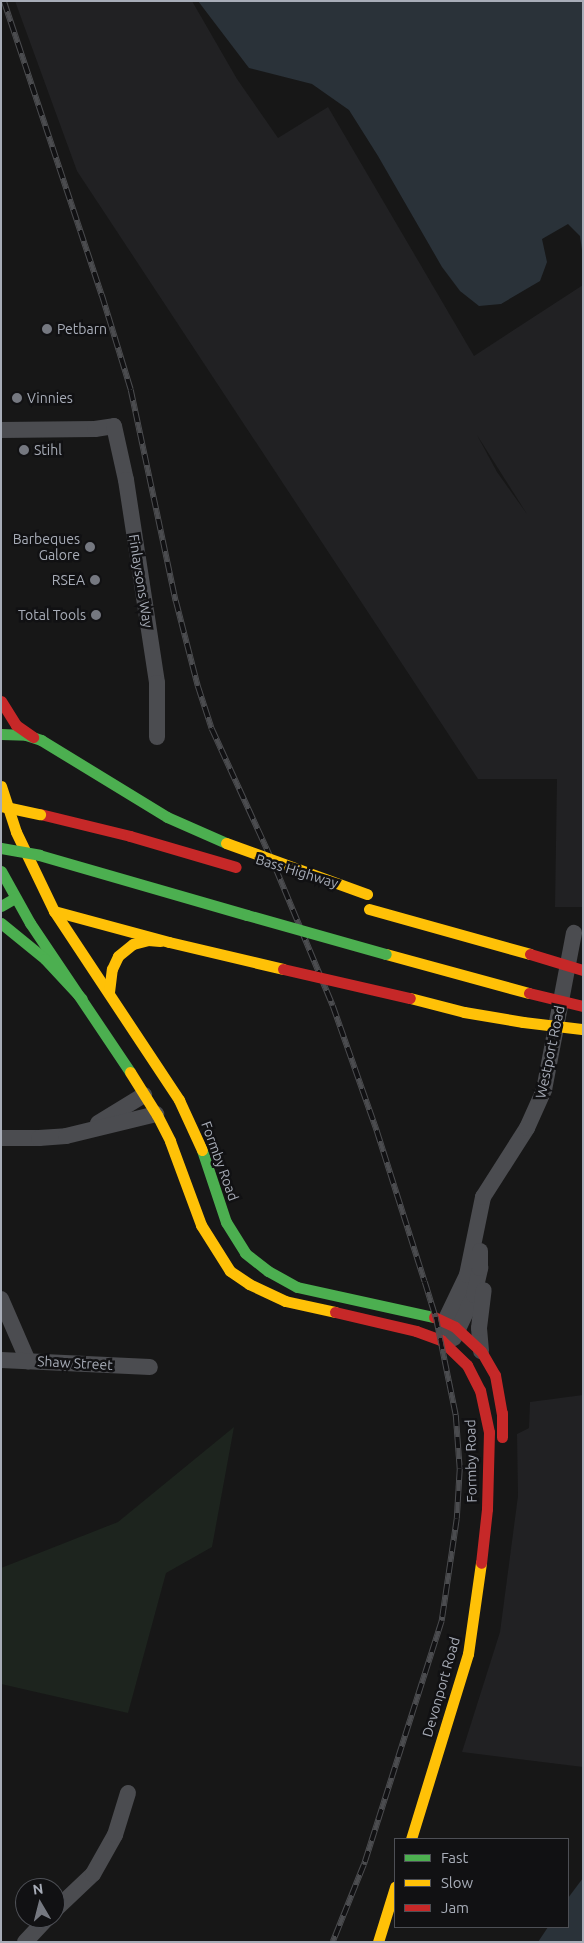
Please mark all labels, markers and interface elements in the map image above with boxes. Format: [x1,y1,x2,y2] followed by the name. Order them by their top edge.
[57,321,107,337] place label: Petbarn
[41,323,53,335] marker: Petbarn
[27,390,73,406] place label: Vinnies
[11,392,23,404] marker: Vinnies
[34,442,62,458] place label: Stihl
[18,444,30,456] marker: Stihl
[13,531,80,564] place label: Barbeques Galore
[125,533,157,629] street label: Finlaysons Way
[84,541,96,553] marker: Barbeques Galore
[52,572,85,588] place label: RSEA
[89,574,101,586] marker: RSEA
[18,607,86,623] place label: Total Tools
[90,609,102,621] marker: Total Tools
[254,850,340,892] street label: Bass Highway
[532,1004,568,1100] street label: Westport Road
[198,1119,242,1203] street label: Formby Road
[37,1353,113,1373] street label: Shaw Street
[462,1419,480,1503] street label: Formby Road
[419,1635,463,1739] street label: Devonport Road
[394,1838,569,1928] legend
[441,1849,468,1866] text: Fast
[441,1874,473,1891] text: Slow
[15,1878,65,1928] north arrow
[32,1880,44,1898] text: N
[441,1899,469,1916] text: Jam

